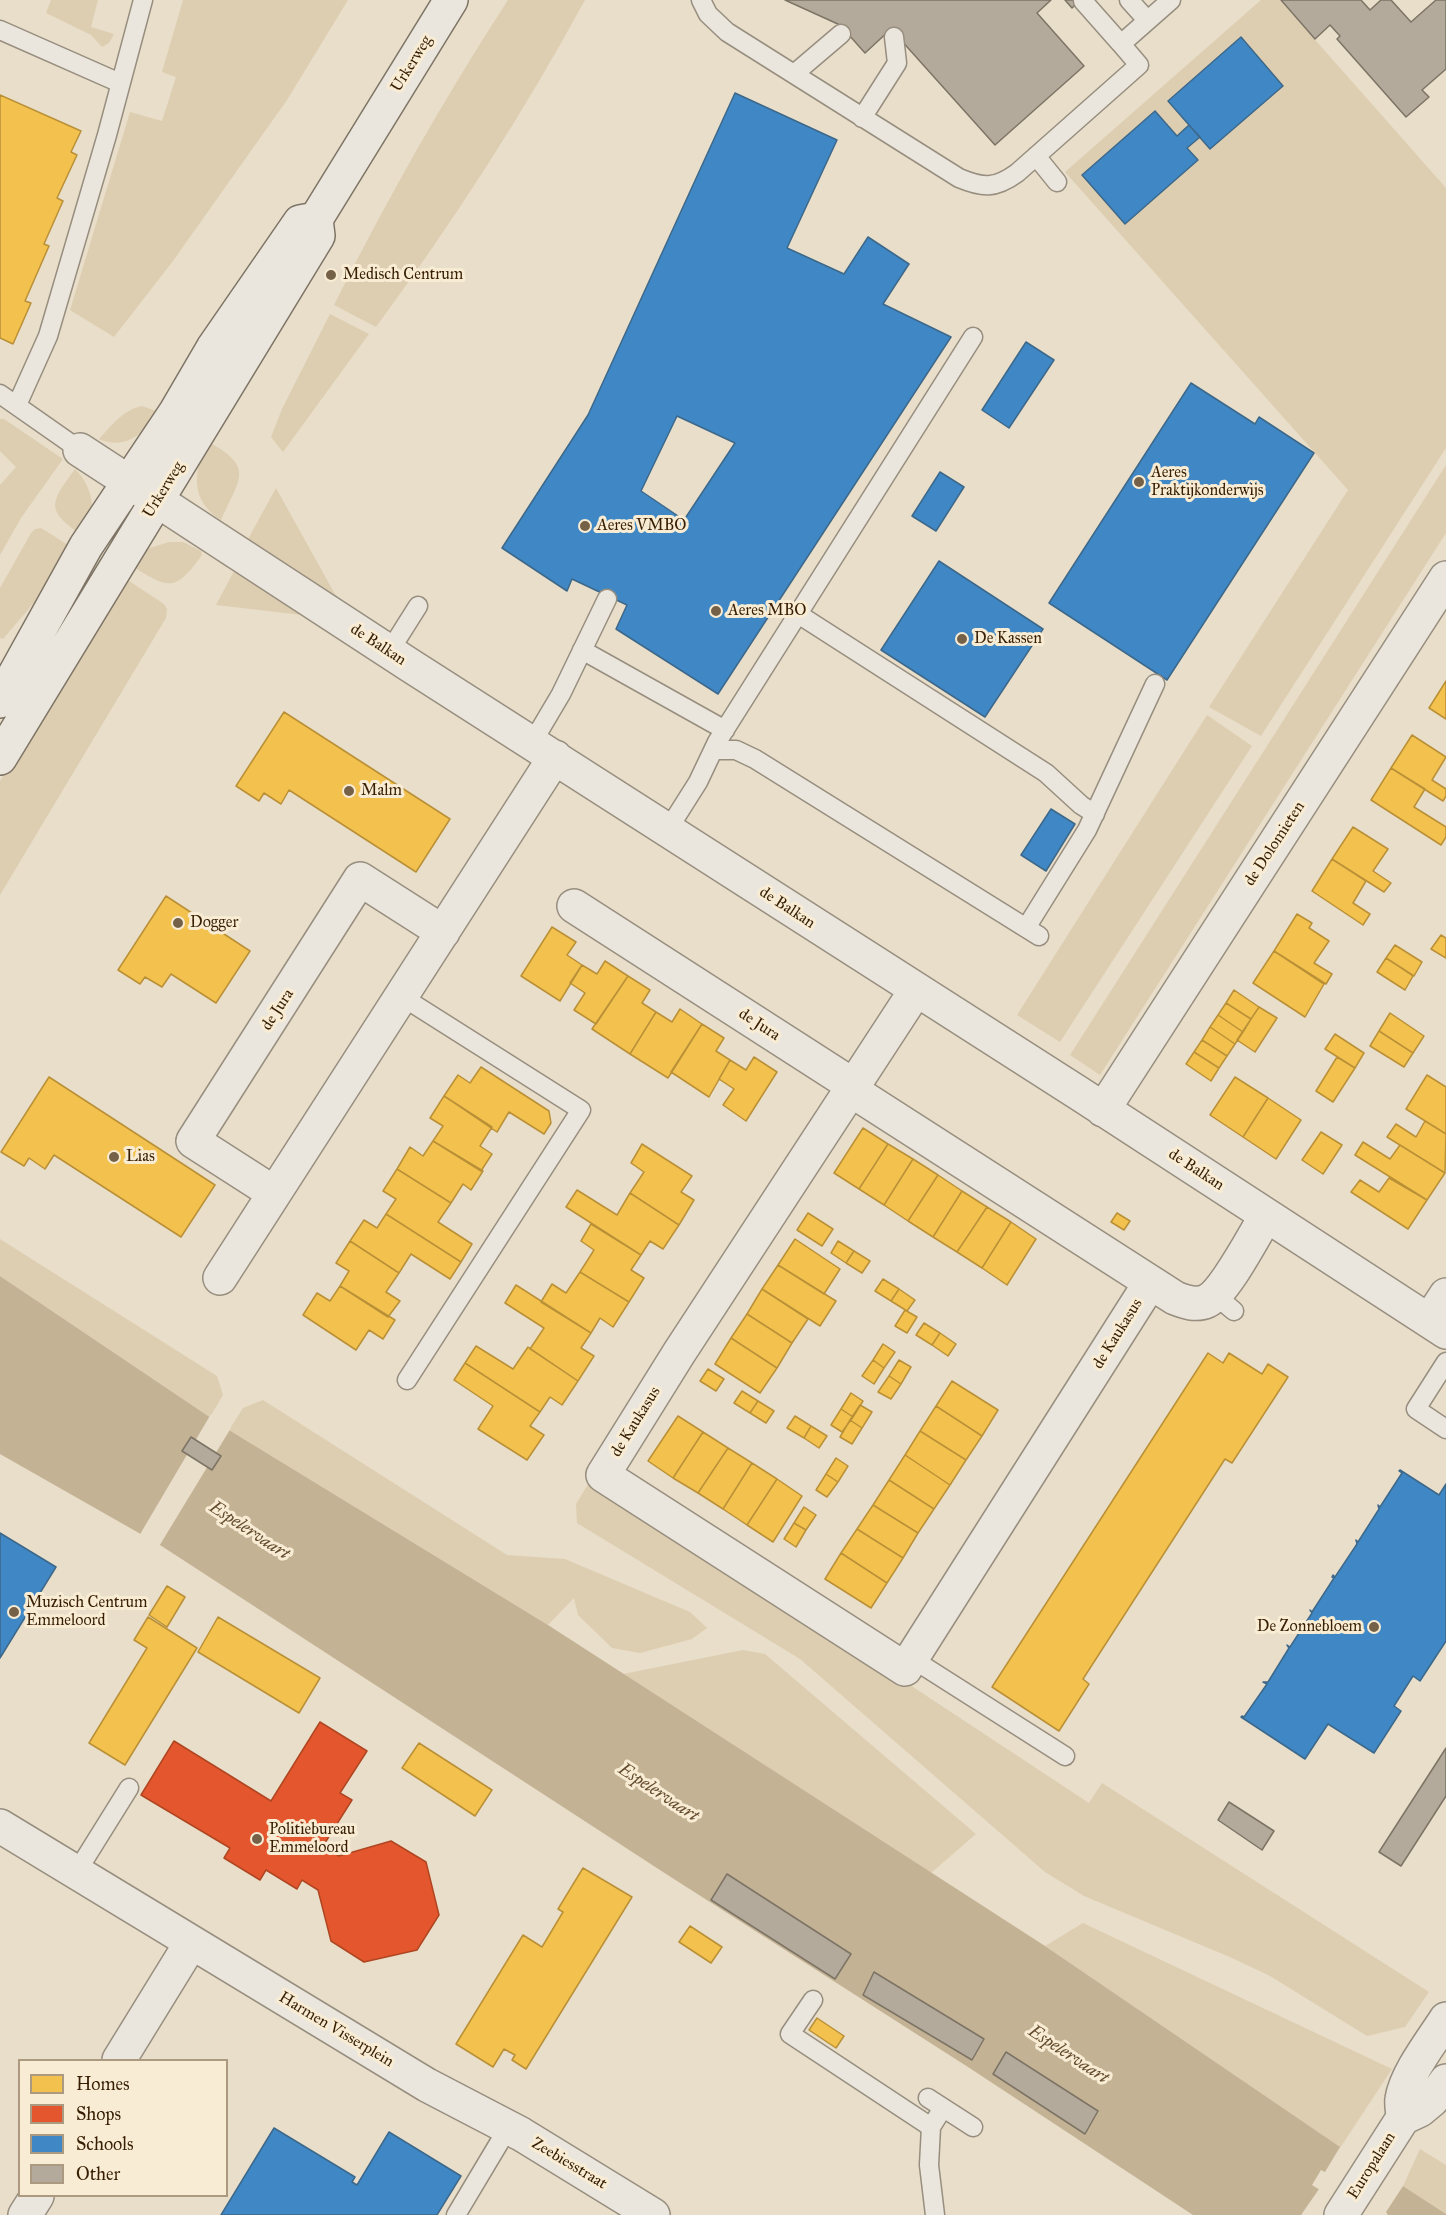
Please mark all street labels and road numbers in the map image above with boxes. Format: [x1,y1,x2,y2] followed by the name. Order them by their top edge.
[387,32,437,96] street label: Urkerweg
[139,458,189,522] street label: Urkerweg
[347,620,409,670] street label: de Balkan
[1241,798,1309,890] street label: de Dolomieten
[756,883,818,933] street label: de Balkan
[258,986,298,1034] street label: de Jura
[735,1005,783,1045] street label: de Jura
[1165,1145,1227,1195] street label: de Balkan
[1089,1295,1147,1373] street label: de Kaukasus
[607,1383,665,1461] street label: de Kaukasus
[275,1988,397,2072] street label: Harmen Visserplein
[1344,2129,1400,2203] street label: Europalaan
[528,2134,610,2194] street label: Zeebiesstraat

